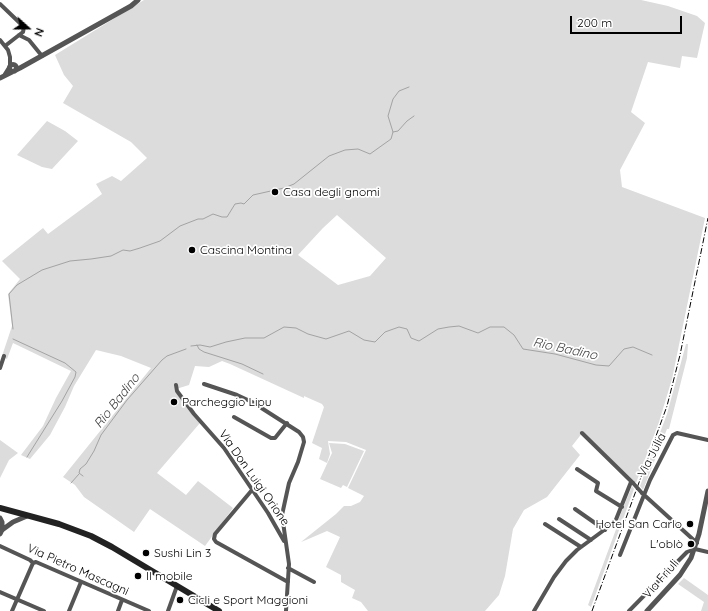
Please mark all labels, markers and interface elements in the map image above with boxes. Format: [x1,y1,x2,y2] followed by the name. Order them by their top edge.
[8,8,48,48] north arrow
[572,8,684,34] scale bar
[577,15,612,30] text: 200 m
[31,26,47,39] text: N
[283,185,380,199] place label: Casa degli gnomi
[270,187,280,197] marker: Casa degli gnomi
[200,243,292,257] place label: Cascina Montina
[187,245,197,255] marker: Cascina Montina
[531,335,599,363] water label: Rio Badino
[91,370,143,432] water label: Rio Badino
[182,395,272,409] place label: Parcheggio Lipu
[169,397,179,407] marker: Parcheggio Lipu
[215,427,293,529] street label: Via Don Luigi Orione
[635,431,669,479] street label: Via Julia
[595,517,682,531] place label: Hotel San Carlo
[685,519,695,529] marker: Hotel San Carlo
[650,537,683,551] place label: L'oblò
[686,539,696,549] marker: L'oblò
[25,541,131,599] street label: Via Pietro Mascagni
[154,546,211,560] place label: Sushi Lin 3
[141,548,151,558] marker: Sushi Lin 3
[640,556,682,602] street label: Via Friuli
[146,569,192,583] place label: Il mobile
[133,571,143,581] marker: Il mobile
[188,593,308,607] place label: Cicli e Sport Maggioni
[175,595,185,605] marker: Cicli e Sport Maggioni

